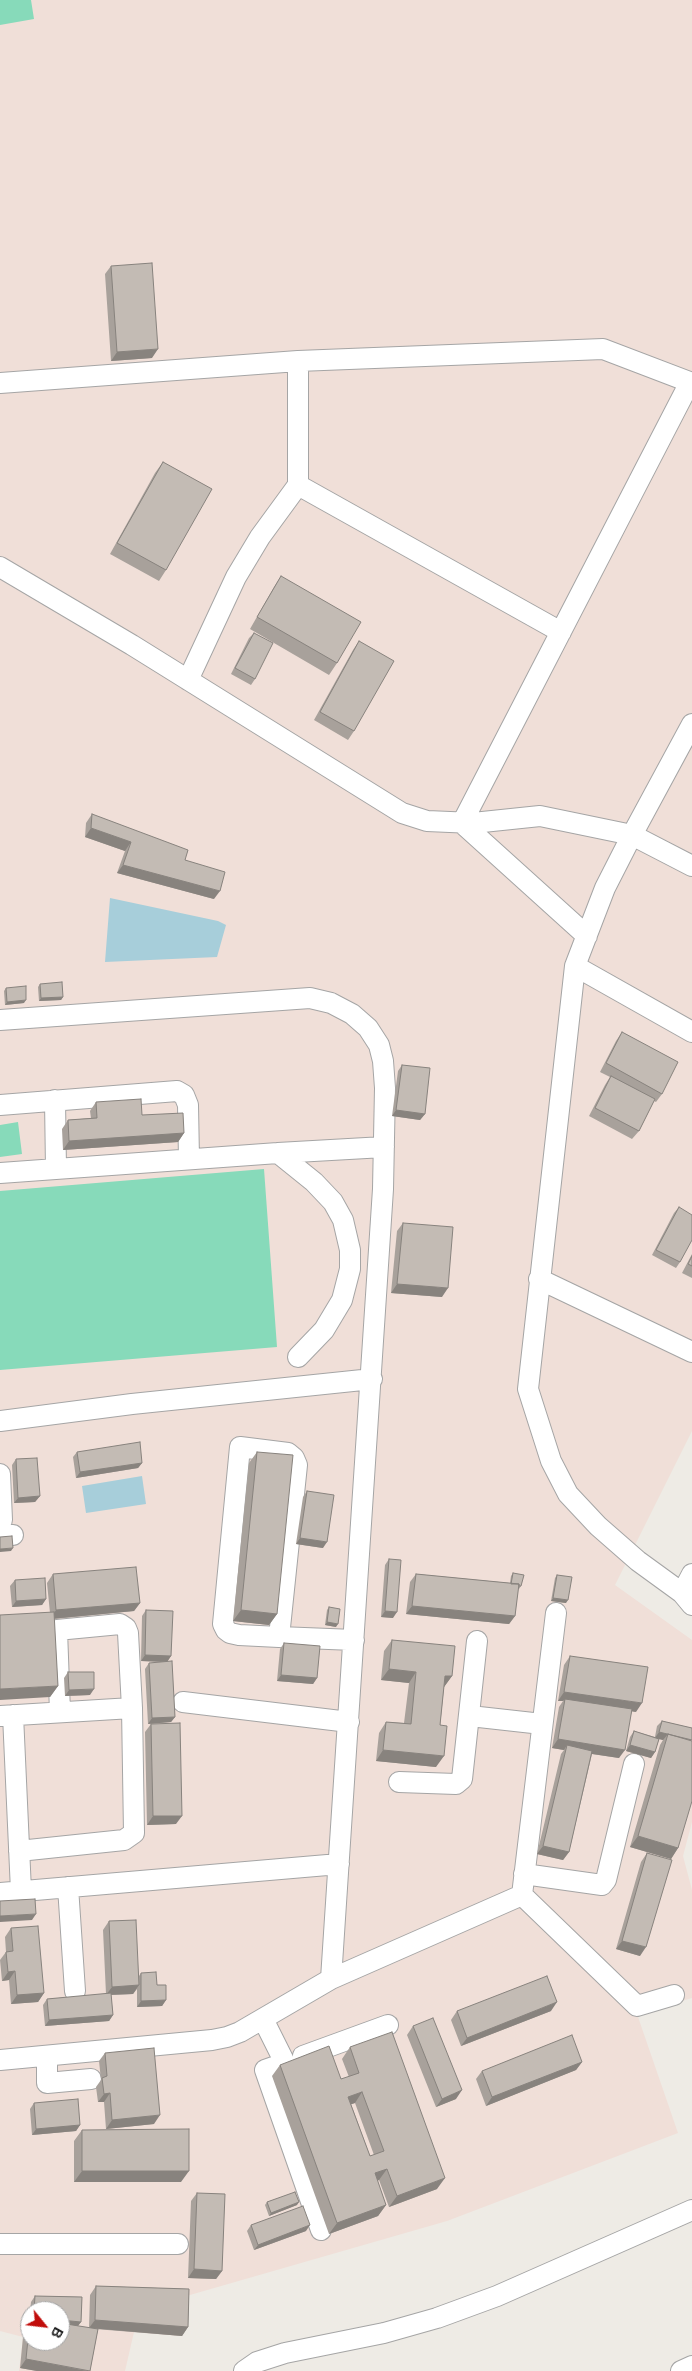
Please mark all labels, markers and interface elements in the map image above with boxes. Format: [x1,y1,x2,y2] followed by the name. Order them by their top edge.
[20,2301,70,2351] north arrow
[48,2324,67,2341] text: B

